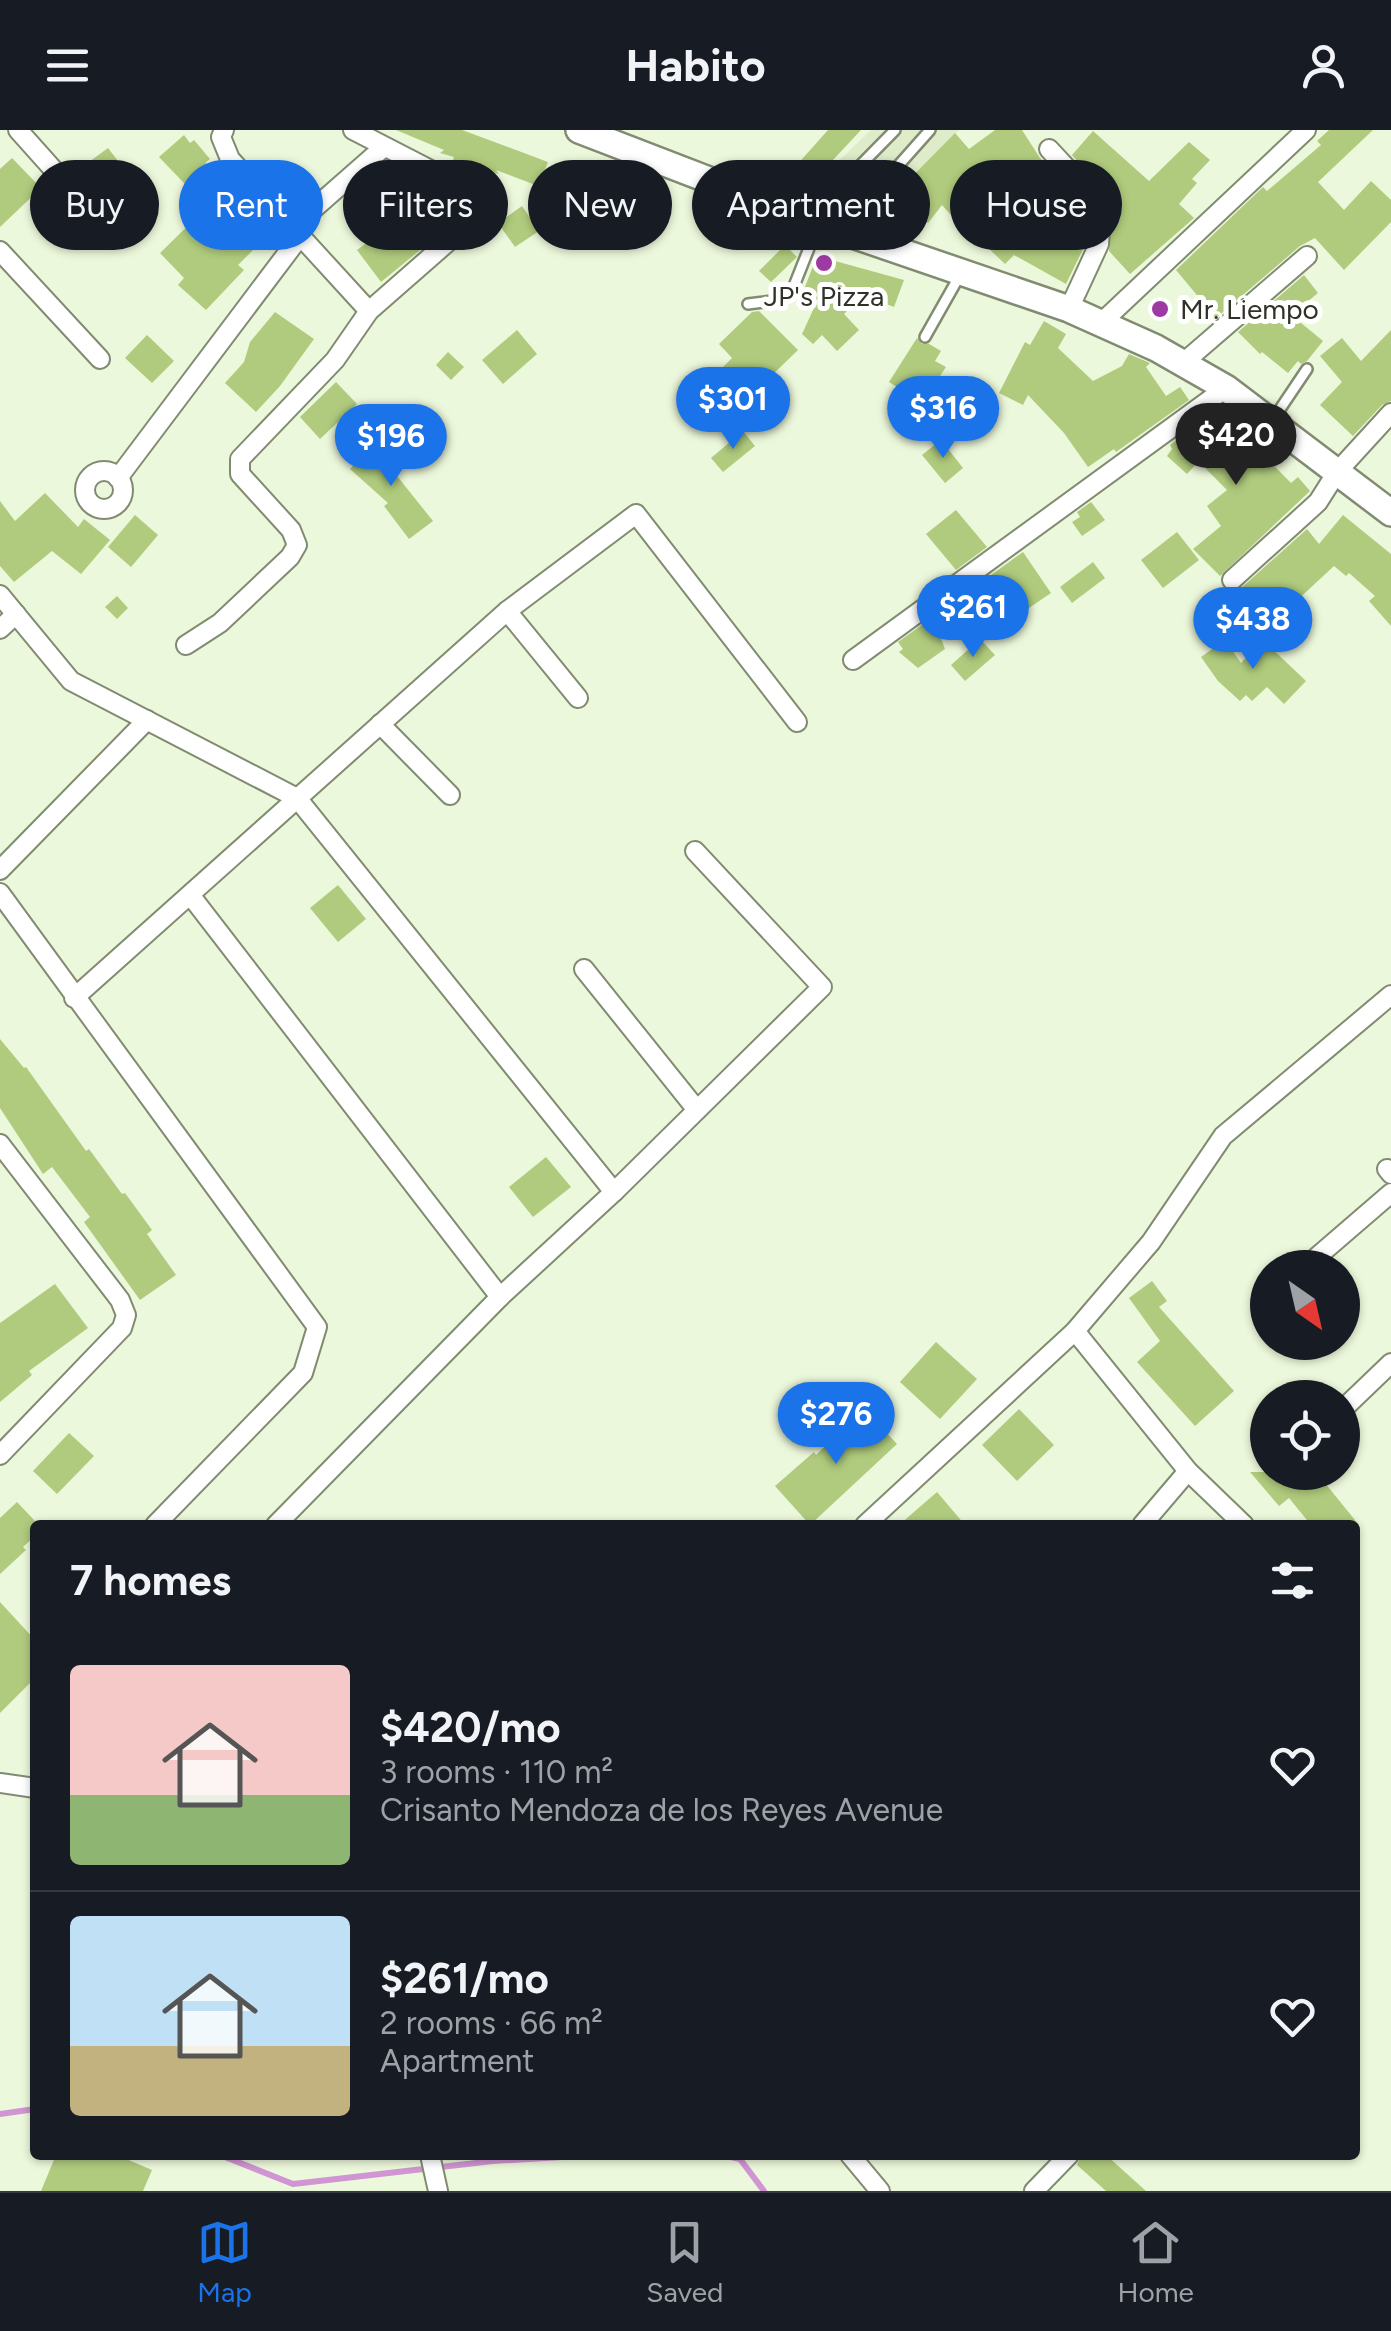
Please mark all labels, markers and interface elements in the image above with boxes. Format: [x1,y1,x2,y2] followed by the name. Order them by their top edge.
[40,38,95,93] icon: menu
[625,38,766,92] text: Habito
[1296,38,1351,93] icon: person
[30,160,159,250] chip: Buy
[179,160,323,250] chip: Rent
[343,160,508,250] chip: Filters
[528,160,672,250] chip: New
[692,160,930,250] chip: Apartment
[950,160,1122,250] chip: House
[813,252,835,274] marker: JP's Pizza
[764,279,884,313] place label: JP's Pizza
[1180,292,1319,326] place label: Mr. Liempo
[1149,298,1171,320] marker: Mr. Liempo
[674,367,792,452] pin: $301
[884,376,1002,461] pin: $316
[698,380,768,418] text: $301
[909,389,977,427] text: $316
[1177,403,1295,488] pin: $420
[332,404,450,489] pin: $196
[1197,416,1275,454] text: $420
[357,417,425,455] text: $196
[914,575,1032,660] pin: $261
[1194,587,1312,672] pin: $438
[939,588,1007,626] text: $261
[1215,600,1291,638] text: $438
[1250,1250,1360,1360] north arrow
[1250,1250,1360,1490] map controls
[1250,1380,1360,1490] button: locate
[777,1382,895,1467] pin: $276
[800,1395,872,1433] text: $276
[1265,1553,1320,1608] icon: filters
[70,1555,231,1606] text: 7 homes
[380,1702,561,1753] text: $420/mo
[150,1705,270,1825] icon: home
[1265,1738,1320,1793] icon: heart
[380,1753,613,1791] text: 3 rooms · 110 m²
[380,1791,943,1829] text: Crisanto Mendoza de los Reyes Avenue
[380,1953,549,2004] text: $261/mo
[150,1956,270,2076] icon: home
[1265,1989,1320,2044] icon: heart
[380,2004,603,2042] text: 2 rooms · 66 m²
[380,2042,534,2080] text: Apartment
[197,2215,252,2309] tab: Map
[646,2215,723,2309] tab: Saved
[1118,2215,1194,2309] tab: Home

